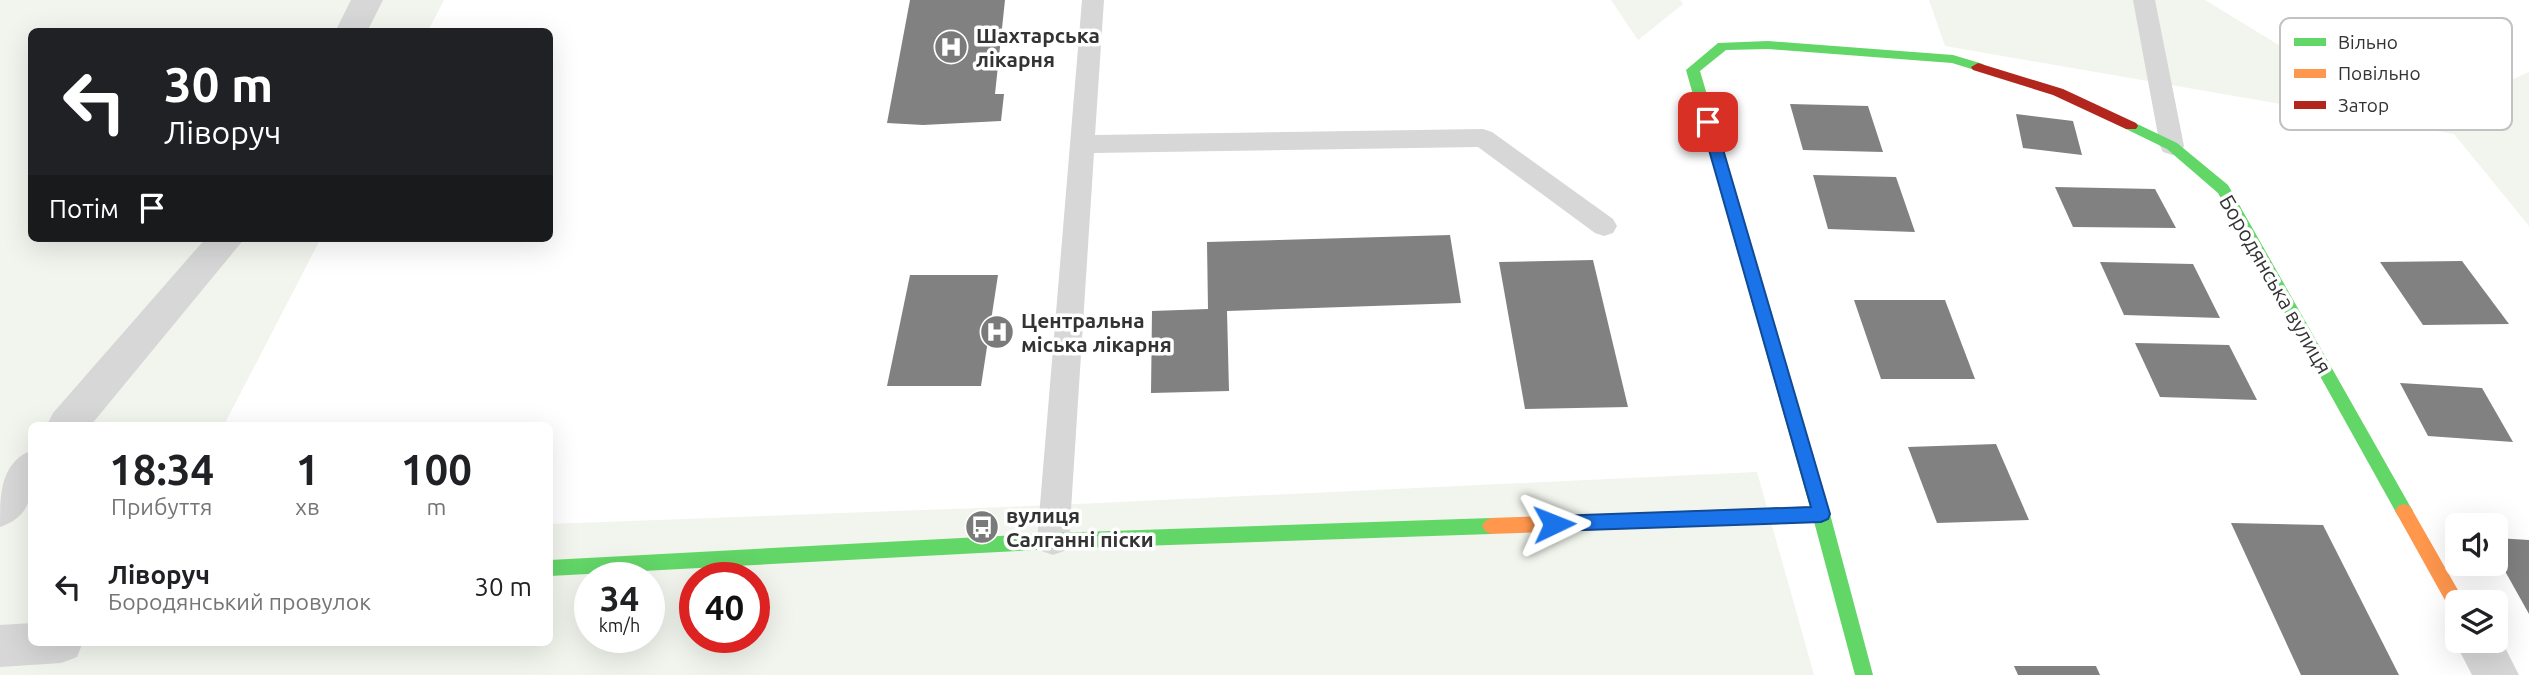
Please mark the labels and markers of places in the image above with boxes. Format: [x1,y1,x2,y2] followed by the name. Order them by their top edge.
[976,23,1100,71] place label: Шахтарська лікарня
[932,28,970,66] hospital icon: Шахтарська лікарня
[1678,92,1738,152] pin
[1021,308,1172,356] place label: Центральна міська лікарня
[978,313,1016,351] hospital icon: Центральна міська лікарня
[1006,503,1154,551] place label: вулиця Салганні піски
[963,508,1001,546] bus stop icon: вулиця Салганні піски

